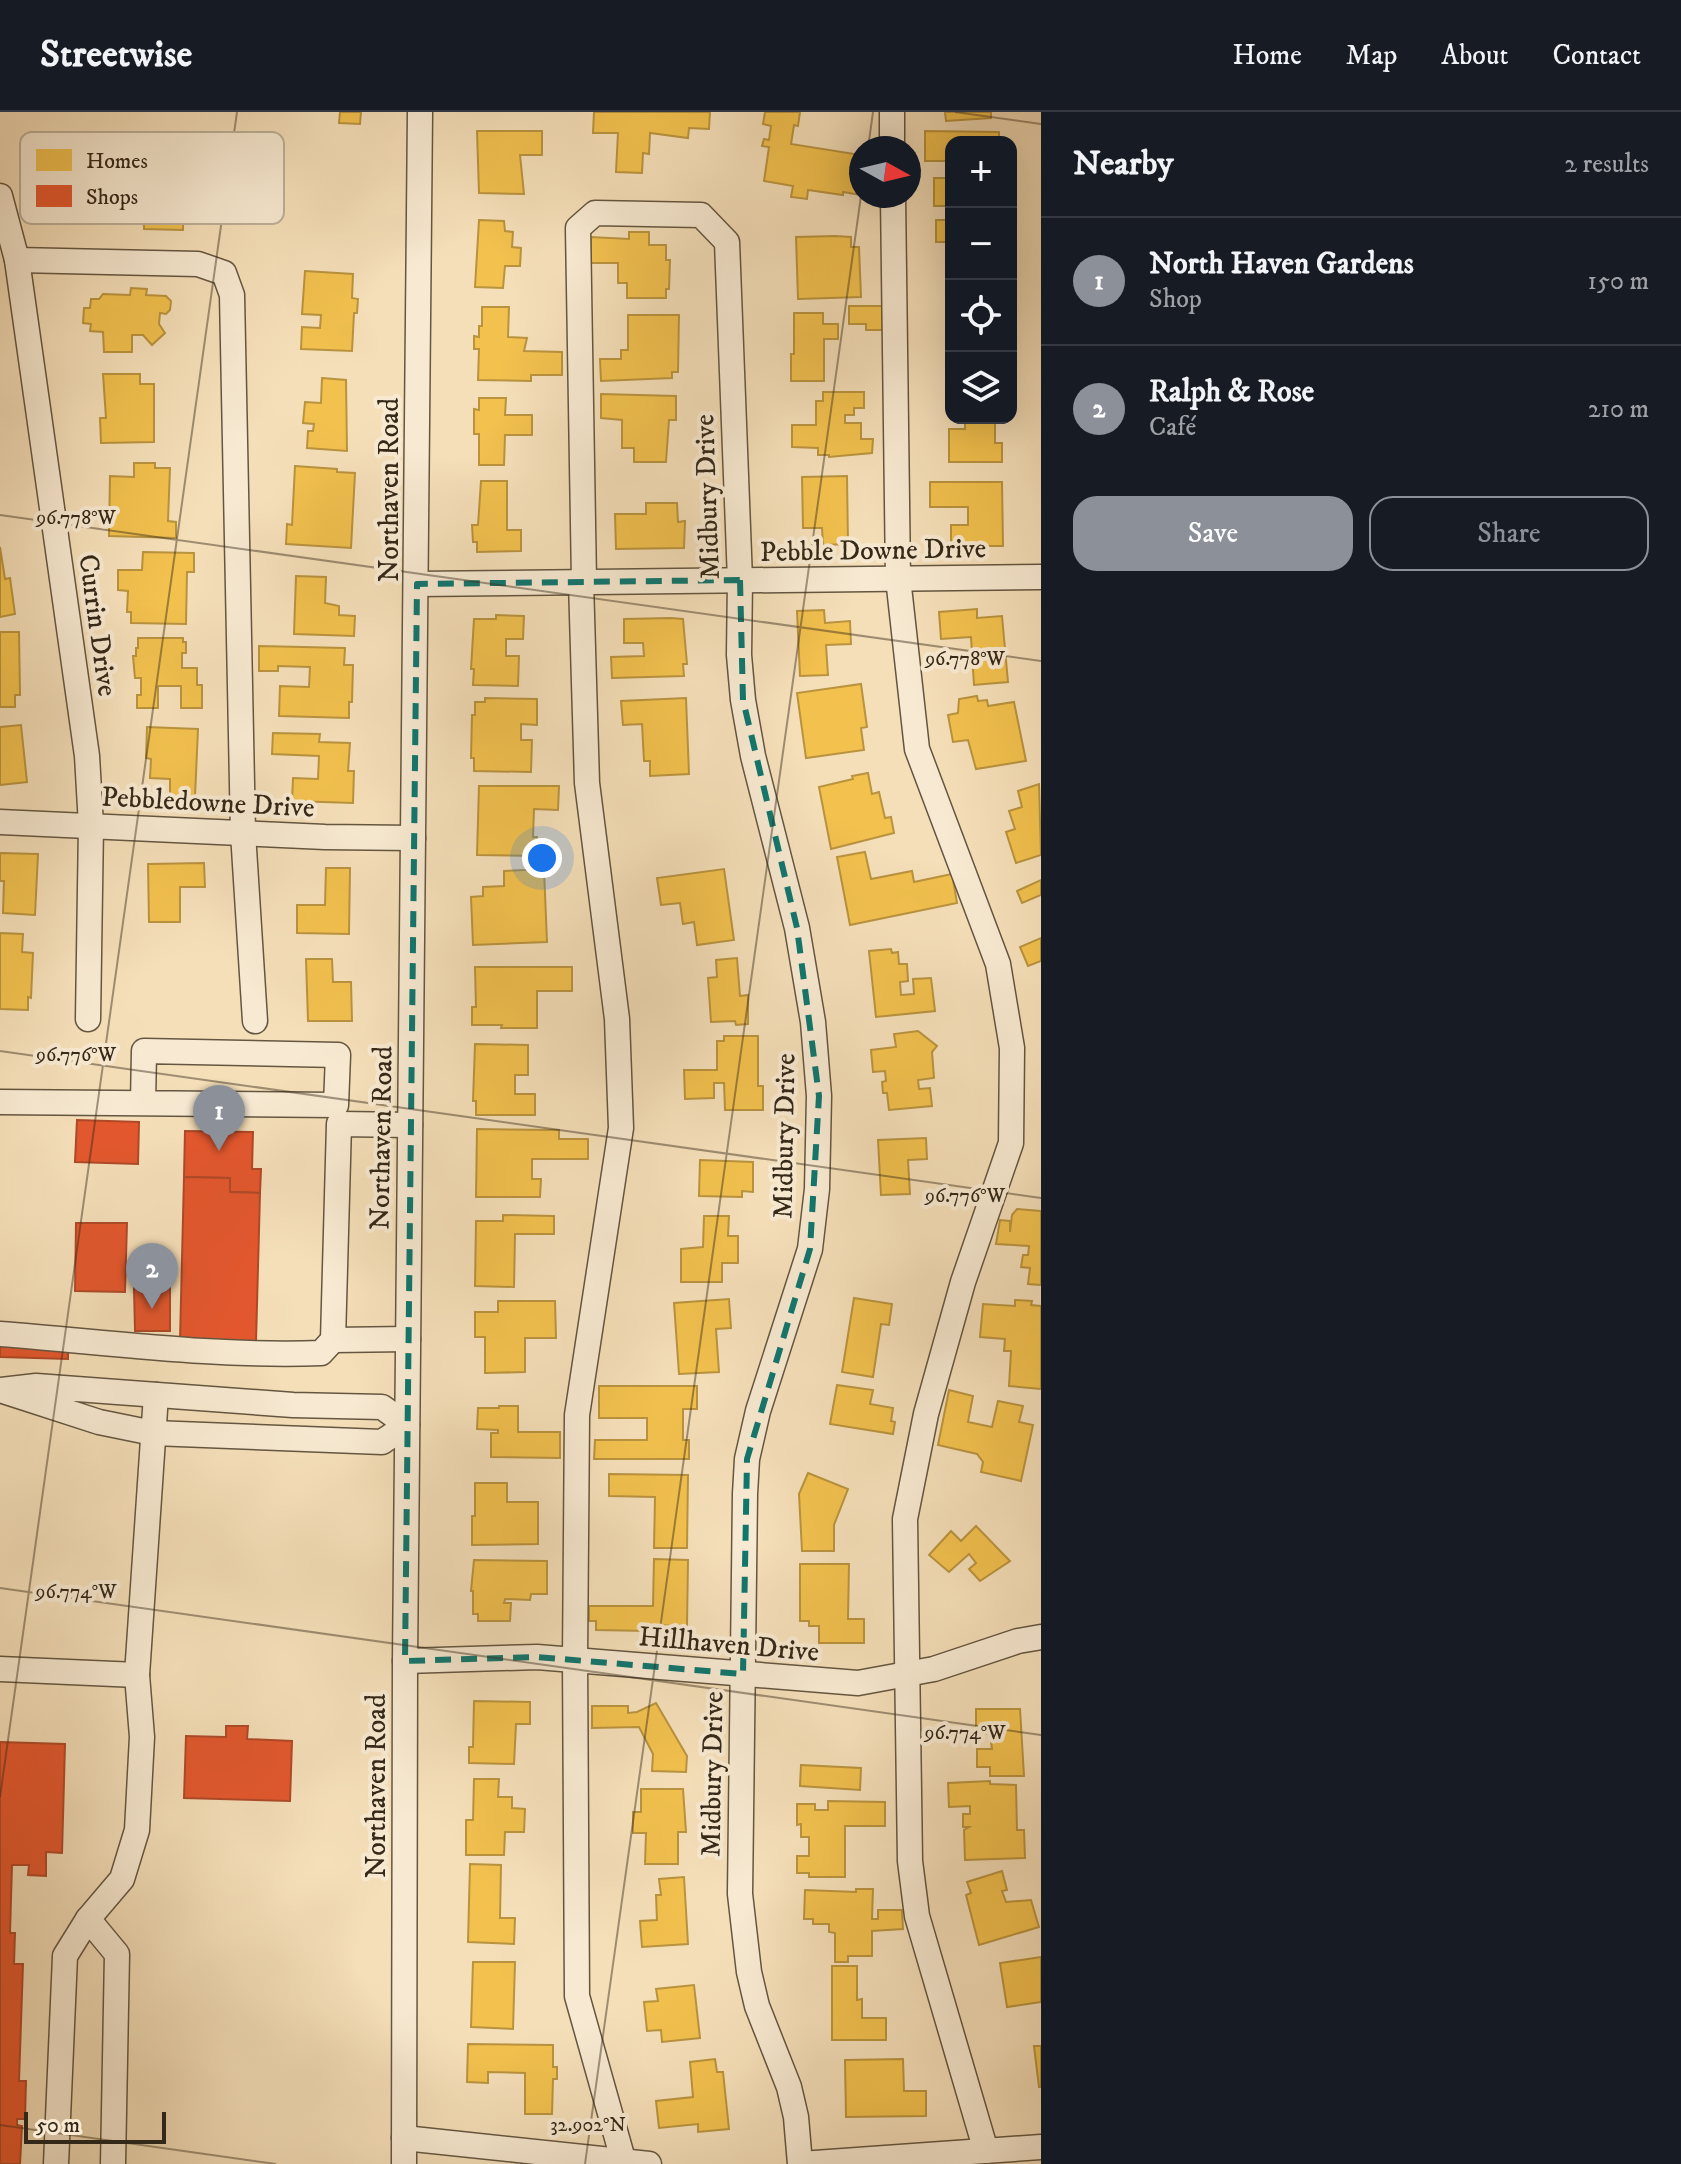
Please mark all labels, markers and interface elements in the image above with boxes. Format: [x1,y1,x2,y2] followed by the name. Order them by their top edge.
[40,31,192,79] text: Streetwise
[1233,38,1302,73] text: Home
[1346,38,1397,73] text: Map
[1441,38,1508,73] text: About
[1552,38,1641,73] text: Contact
[20,132,284,224] legend
[849,136,921,208] north arrow
[945,136,1017,424] map controls
[945,136,1017,208] button: +
[1073,143,1174,185] text: Nearby
[86,148,148,175] text: Homes
[1564,148,1649,181] text: 2 results
[86,184,138,211] text: Shops
[945,208,1017,280] button: −
[1149,246,1414,283] text: North Haven Gardens
[1094,265,1104,298] text: 1
[1588,265,1649,298] text: 150 m
[945,280,1017,352] button: locate
[1149,283,1202,316] text: Shop
[945,352,1017,424] button: layers
[1149,374,1314,411] text: Ralph & Rose
[1093,393,1105,426] text: 2
[1588,393,1649,426] text: 210 m
[372,398,407,582] street label: Northaven Road
[1149,411,1196,444] text: Café
[687,414,728,580] street label: Midbury Drive
[1073,496,1353,571] button: Save
[1369,496,1649,571] button: Share
[35,506,117,531] text: 96.778°W
[760,531,986,570] street label: Pebble Downe Drive
[70,552,125,699] street label: Currin Drive
[924,647,1006,672] text: 96.778°W
[100,779,315,826] street label: Pebbledowne Drive
[522,838,562,878] your location
[35,1043,117,1068] text: 96.776°W
[362,1046,401,1230] street label: Northaven Road
[766,1053,803,1219] street label: Midbury Drive
[193,1085,245,1151] pin: 1
[924,1184,1006,1209] text: 96.776°W
[126,1243,178,1309] pin: 2
[35,1580,117,1605] text: 96.774°W
[637,1619,820,1670] street label: Hillhaven Drive
[694,1691,731,1857] street label: Midbury Drive
[359,1694,394,1878] street label: Northaven Road
[924,1721,1006,1746] text: 96.774°W
[24,2108,166,2144] scale bar
[36,2112,80,2139] text: 50 m
[550,2113,626,2138] text: 32.902°N

